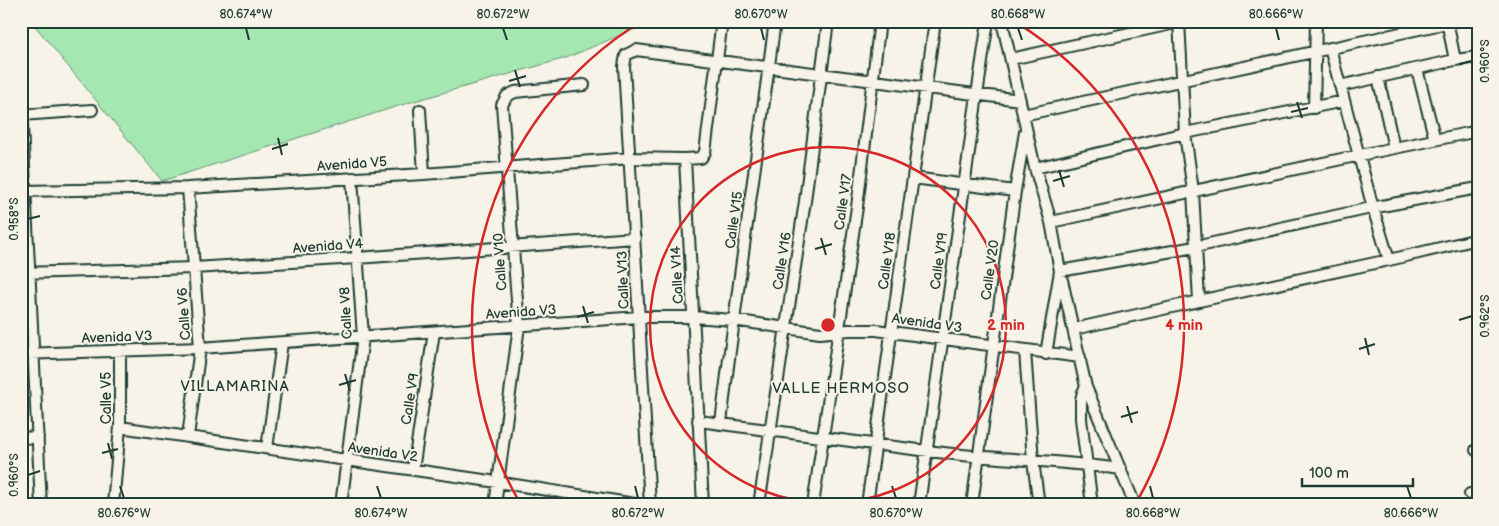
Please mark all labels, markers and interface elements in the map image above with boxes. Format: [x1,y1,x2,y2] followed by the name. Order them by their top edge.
[220,7,273,22] text: 80.674°W
[477,7,529,22] text: 80.672°W
[734,7,788,22] text: 80.670°W
[991,7,1045,22] text: 80.668°W
[1249,7,1303,22] text: 80.666°W
[1478,39,1493,83] text: 0.960°S
[316,153,388,175] street label: Avenida V5
[831,173,855,231] street label: Calle V17
[722,190,746,250] street label: Calle V15
[7,198,22,241] text: 0.958°S
[769,230,795,291] street label: Calle V16
[875,231,899,291] street label: Calle V18
[927,231,951,291] street label: Calle V19
[489,232,511,292] street label: Calle V10
[292,235,364,257] street label: Avenida V4
[977,239,1003,301] street label: Calle V20
[667,245,687,305] street label: Calle V14
[613,251,633,309] street label: Calle V13
[336,286,356,340] street label: Calle V8
[174,287,194,341] street label: Calle V6
[1478,294,1493,338] text: 0.962°S
[485,301,557,323] street label: Avenida V3
[891,310,963,336] street label: Avenida V3
[819,316,837,334] centre of rings
[987,316,1025,335] text: 2 min
[1165,316,1203,335] text: 4 min
[81,327,153,347] street label: Avenida V3
[98,372,115,424] street label: Calle V5
[398,372,422,426] street label: Calle V9
[180,377,290,396] district label: VILLAMARINA
[772,379,910,398] district label: VALLE HERMOSO
[347,439,420,465] street label: Avenida V2
[7,453,22,497] text: 0.960°S
[1302,456,1413,488] scale bar
[1309,464,1349,483] text: 100 m
[97,506,151,521] text: 80.676°W
[355,506,408,521] text: 80.674°W
[612,506,664,521] text: 80.672°W
[869,506,923,521] text: 80.670°W
[1126,506,1180,521] text: 80.668°W
[1384,506,1438,521] text: 80.666°W

